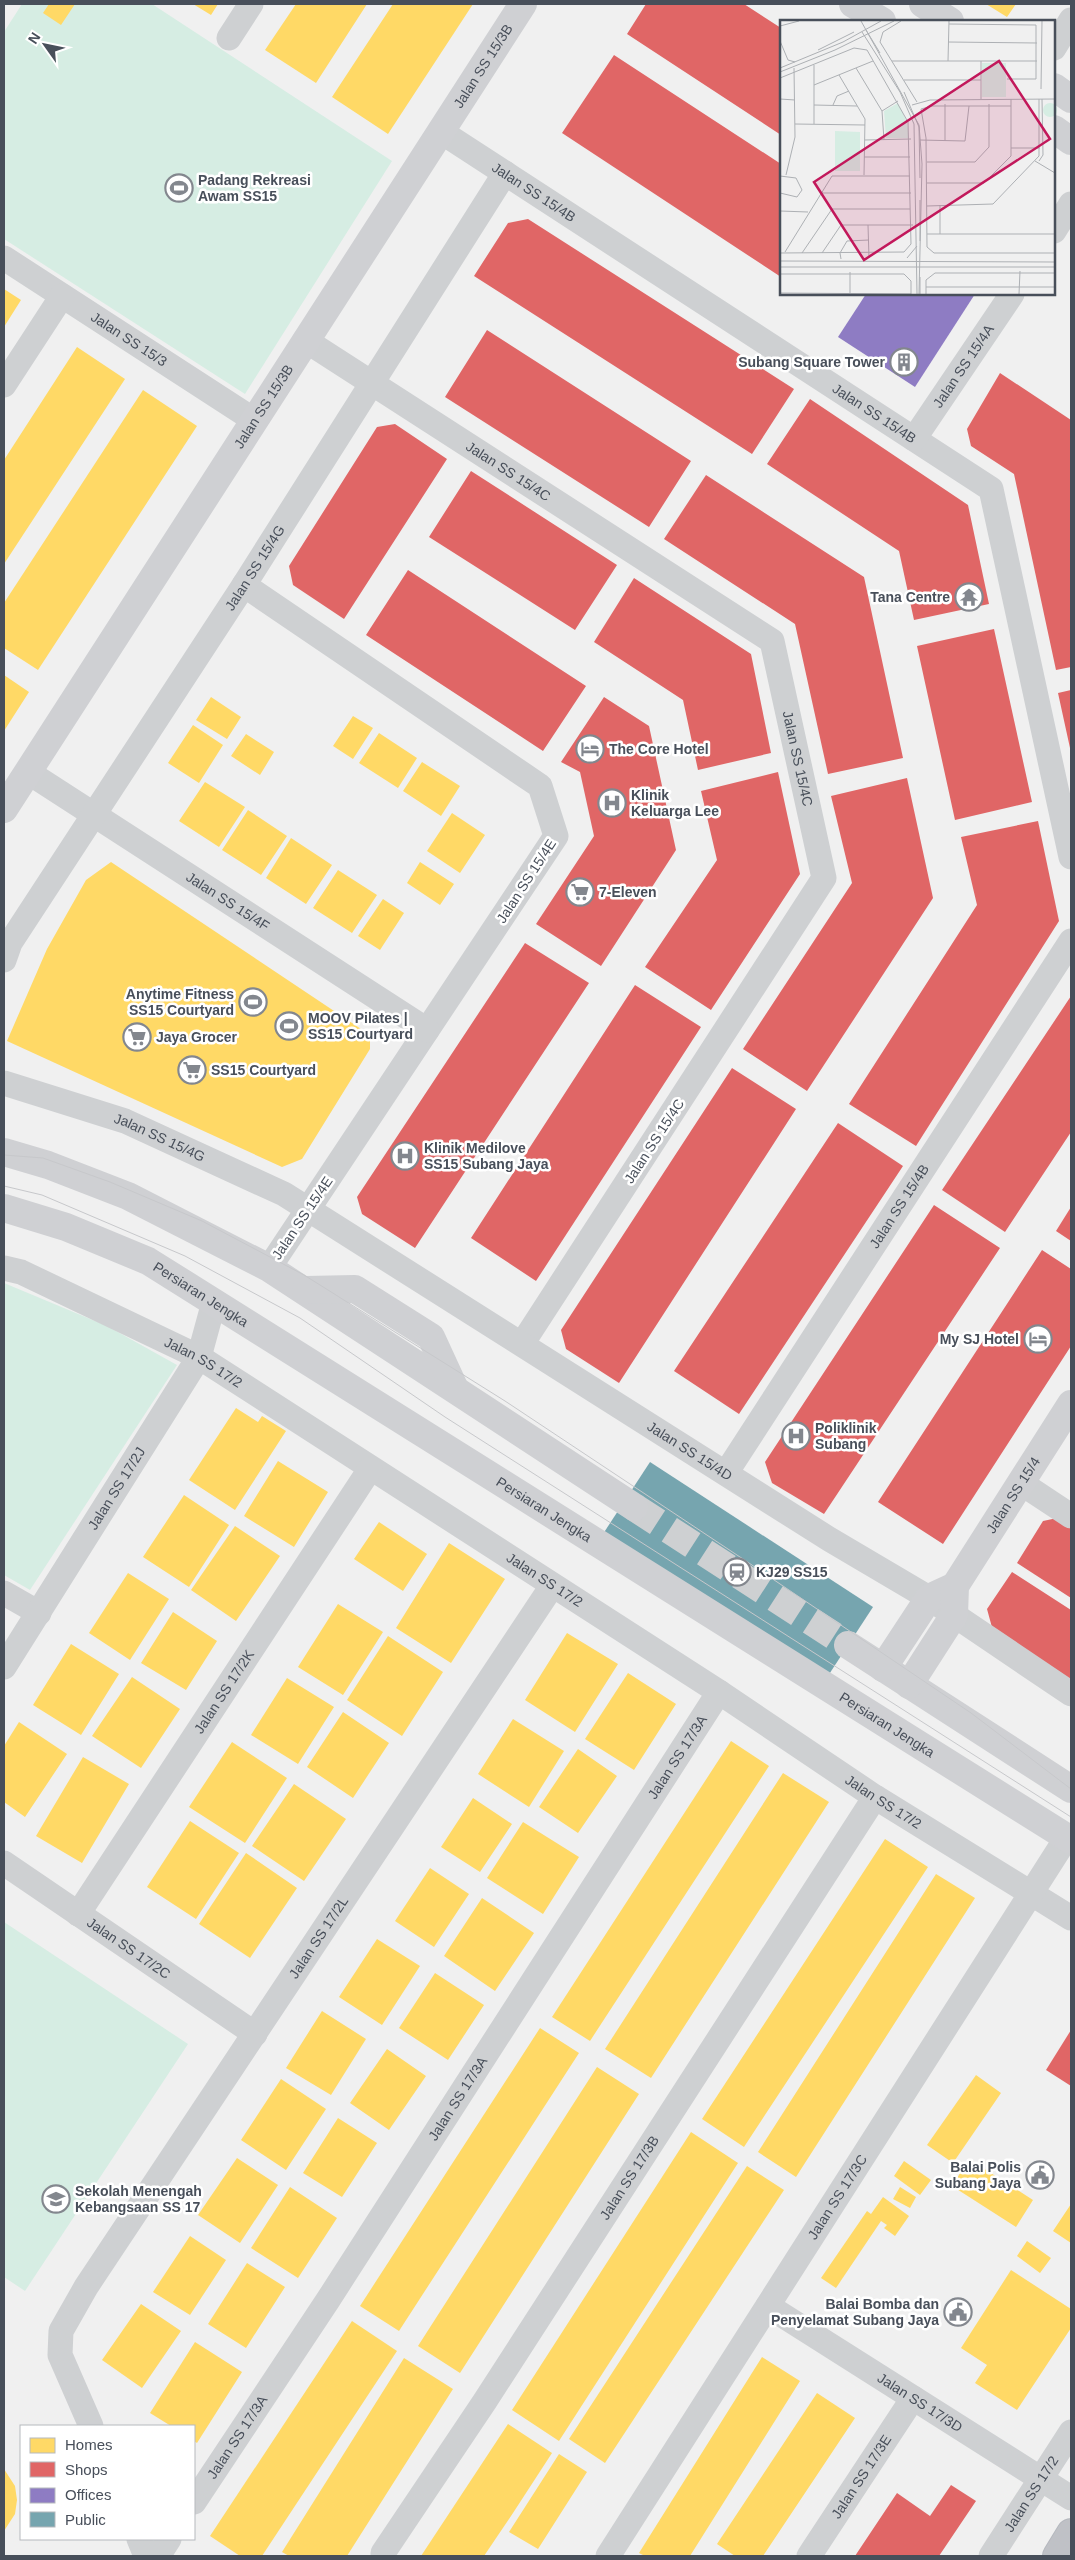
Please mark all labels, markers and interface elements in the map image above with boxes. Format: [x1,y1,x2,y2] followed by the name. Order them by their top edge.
[20,20,70,70] north arrow
[780,20,1055,295] inset map
[450,21,516,111] street label: Jalan SS 15/3B
[25,29,44,47] text: N
[489,159,579,225] street label: Jalan SS 15/4B
[198,172,311,204] place label: Padang Rekreasi Awam SS15
[164,173,194,203] sports icon: Padang Rekreasi Awam SS15
[88,309,170,370] street label: Jalan SS 15/3
[930,321,997,411] street label: Jalan SS 15/4A
[889,347,919,377] building icon: Subang Square Tower
[738,354,886,370] place label: Subang Square Tower
[231,361,296,451] street label: Jalan SS 15/3B
[830,380,919,446] street label: Jalan SS 15/4B
[463,438,554,504] street label: Jalan SS 15/4C
[222,522,288,613] street label: Jalan SS 15/4G
[954,582,984,612] temple icon: Tana Centre
[870,589,950,605] place label: Tana Centre
[780,709,816,808] street label: Jalan SS 15/4C
[575,734,605,764] hotel icon: The Core Hotel
[609,741,709,757] place label: The Core Hotel
[631,787,719,819] place label: Klinik Keluarga Lee
[597,788,627,818] hospital icon: Klinik Keluarga Lee
[493,836,559,926] street label: Jalan SS 15/4E
[183,868,272,934] street label: Jalan SS 15/4F
[565,877,595,907] supermarket icon: 7-Eleven
[599,884,657,900] place label: 7-Eleven
[126,986,234,1018] place label: Anytime Fitness SS15 Courtyard
[238,987,268,1017] sports icon: Anytime Fitness SS15 Courtyard
[308,1010,413,1042] place label: MOOV Pilates | SS15 Courtyard
[274,1011,304,1041] sports icon: MOOV Pilates | SS15 Courtyard
[122,1022,152,1052] supermarket icon: Jaya Grocer
[156,1029,237,1045] place label: Jaya Grocer
[177,1055,207,1085] supermarket icon: SS15 Courtyard
[211,1062,316,1078] place label: SS15 Courtyard
[621,1096,687,1186] street label: Jalan SS 15/4C
[112,1110,208,1165] street label: Jalan SS 15/4G
[424,1140,549,1172] place label: Klinik Medilove SS15 Subang Jaya
[390,1141,420,1171] hospital icon: Klinik Medilove SS15 Subang Jaya
[866,1161,932,1251] street label: Jalan SS 15/4B
[268,1174,336,1262] street label: Jalan SS 15/4E
[150,1258,251,1330] street label: Persiaran Jengka
[1023,1324,1053,1354] hotel icon: My SJ Hotel
[940,1331,1019,1347] place label: My SJ Hotel
[162,1334,245,1391] street label: Jalan SS 17/2
[644,1418,735,1484] street label: Jalan SS 15/4D
[815,1420,877,1452] place label: Poliklinik Subang
[781,1421,811,1451] hospital icon: Poliklinik Subang
[84,1444,148,1533] street label: Jalan SS 17/2J
[983,1454,1043,1536] street label: Jalan SS 15/4
[493,1474,595,1545] street label: Persiaran Jengka
[504,1549,586,1610] street label: Jalan SS 17/2
[722,1557,752,1587] station icon: KJ29 SS15
[756,1564,828,1580] place label: KJ29 SS15
[191,1646,257,1736] street label: Jalan SS 17/2K
[837,1689,938,1760] street label: Persiaran Jengka
[644,1711,710,1802] street label: Jalan SS 17/3A
[842,1771,925,1832] street label: Jalan SS 17/2
[285,1893,352,1981] street label: Jalan SS 17/2L
[84,1914,174,1982] street label: Jalan SS 17/2C
[425,2053,491,2143] street label: Jalan SS 17/3A
[596,2133,662,2222] street label: Jalan SS 17/3B
[804,2152,870,2242] street label: Jalan SS 17/3C
[935,2159,1021,2191] place label: Balai Polis Subang Jaya
[1025,2160,1055,2190] public building icon: Balai Polis Subang Jaya
[75,2183,202,2215] place label: Sekolah Menengah Kebangsaan SS 17
[41,2184,71,2214] school or university icon: Sekolah Menengah Kebangsaan SS 17
[771,2296,939,2328] place label: Balai Bomba dan Penyelamat Subang Jaya
[943,2297,973,2327] public building icon: Balai Bomba dan Penyelamat Subang Jaya
[875,2370,965,2435] street label: Jalan SS 17/3D
[204,2392,271,2482] street label: Jalan SS 17/3A
[20,2425,195,2540] legend
[828,2432,894,2521] street label: Jalan SS 17/3E
[65,2436,113,2453] text: Homes
[1001,2453,1062,2535] street label: Jalan SS 17/2
[65,2461,108,2478] text: Shops
[65,2486,111,2503] text: Offices
[65,2511,106,2528] text: Public

